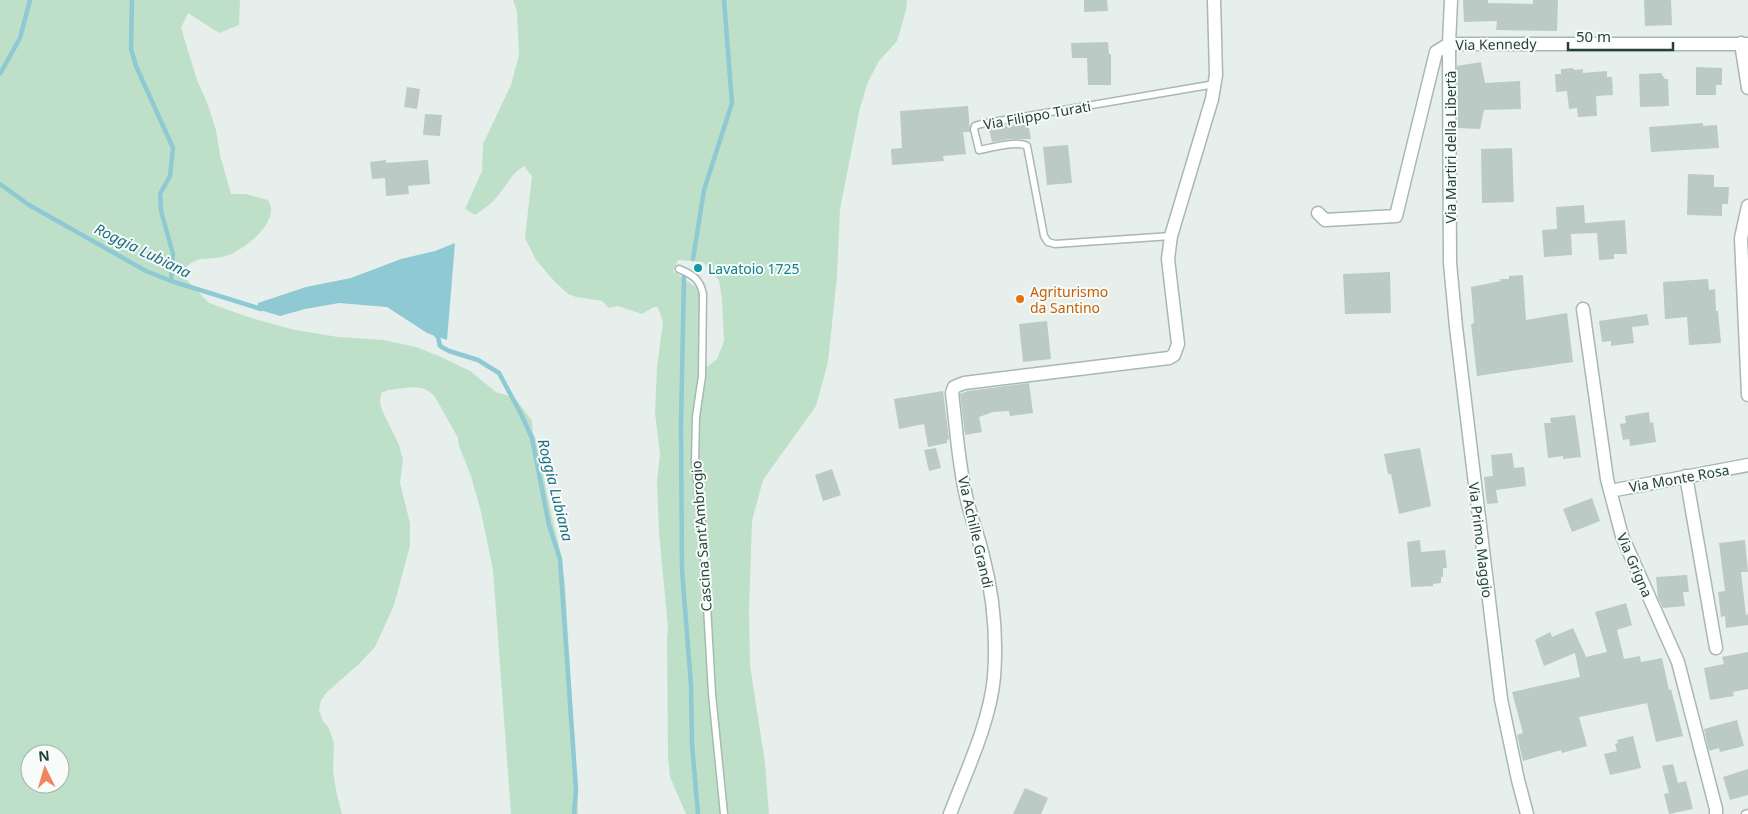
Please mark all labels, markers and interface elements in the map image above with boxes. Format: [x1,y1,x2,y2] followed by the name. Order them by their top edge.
[1568,20,1673,52] scale bar
[1576,26,1611,46] text: 50 m
[1455,34,1538,54] street label: Via Kennedy
[1441,71,1460,223] street label: Via Martiri della Libertà
[982,96,1092,134] street label: Via Filippo Turati
[91,218,195,282] water label: Roggia Lubiana
[708,259,799,278] place label: Lavatoio 1725
[692,262,704,274] marker: Lavatoio 1725
[1030,282,1108,317] place label: Agriturismo da Santino
[1014,293,1026,305] marker: Agriturismo da Santino
[534,437,578,544] water label: Roggia Lubiana
[686,460,716,612] street label: Cascina Sant'Ambrogio
[1627,460,1731,496] street label: Via Monte Rosa
[954,474,998,590] street label: Via Achille Grandi
[1464,481,1498,599] street label: Via Primo Maggio
[1613,530,1657,600] street label: Via Grigna
[20,744,70,794] north arrow
[37,746,50,766] text: N

